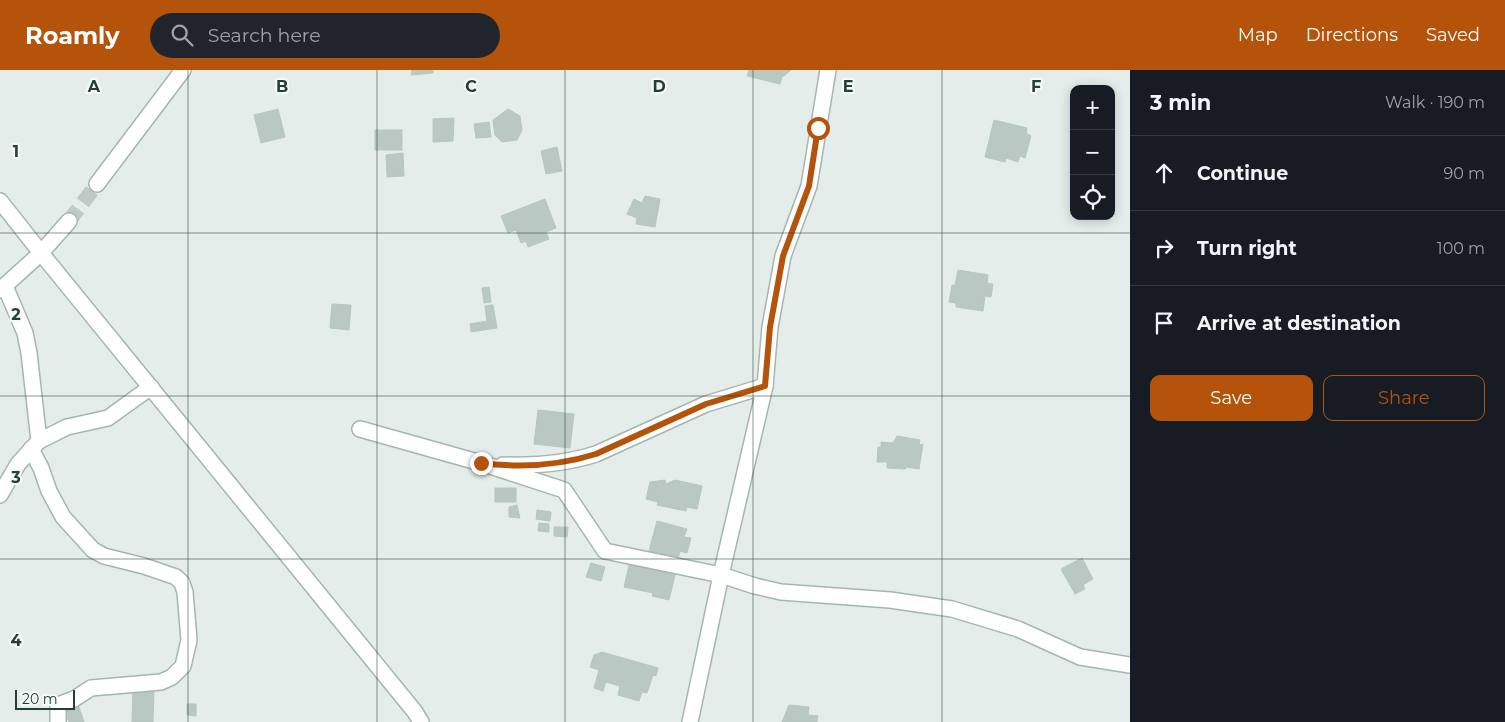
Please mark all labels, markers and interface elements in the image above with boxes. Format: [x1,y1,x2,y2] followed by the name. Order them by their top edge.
[150,13,500,58] search box
[25,21,120,50] text: Roamly
[168,21,196,49] icon: search
[208,24,321,47] text: Search here
[1238,24,1278,46] text: Map
[1306,24,1398,46] text: Directions
[1426,24,1480,46] text: Saved
[87,77,101,96] text: A
[276,77,288,96] text: B
[465,77,477,96] text: C
[652,77,666,96] text: D
[843,77,853,96] text: E
[1031,77,1041,96] text: F
[1070,85,1115,220] map controls
[1070,85,1115,130] button: +
[1150,90,1211,115] text: 3 min
[1385,93,1485,112] text: Walk · 190 m
[807,117,830,140] route start
[1070,130,1115,175] button: −
[13,142,19,161] text: 1
[1150,159,1178,187] icon: ahead
[1197,162,1288,185] text: Continue
[1443,164,1485,183] text: 90 m
[1070,175,1115,220] button: locate
[1150,234,1178,262] icon: right
[1197,237,1297,260] text: Turn right
[1437,239,1485,258] text: 100 m
[11,305,21,324] text: 2
[1150,309,1178,337] icon: arrive
[1197,312,1401,335] text: Arrive at destination
[1150,375,1313,421] button: Save
[1323,375,1485,421] button: Share
[470,452,493,475] route end
[10,468,21,487] text: 3
[10,631,22,650] text: 4
[15,687,75,710] scale bar
[22,690,58,708] text: 20 m

